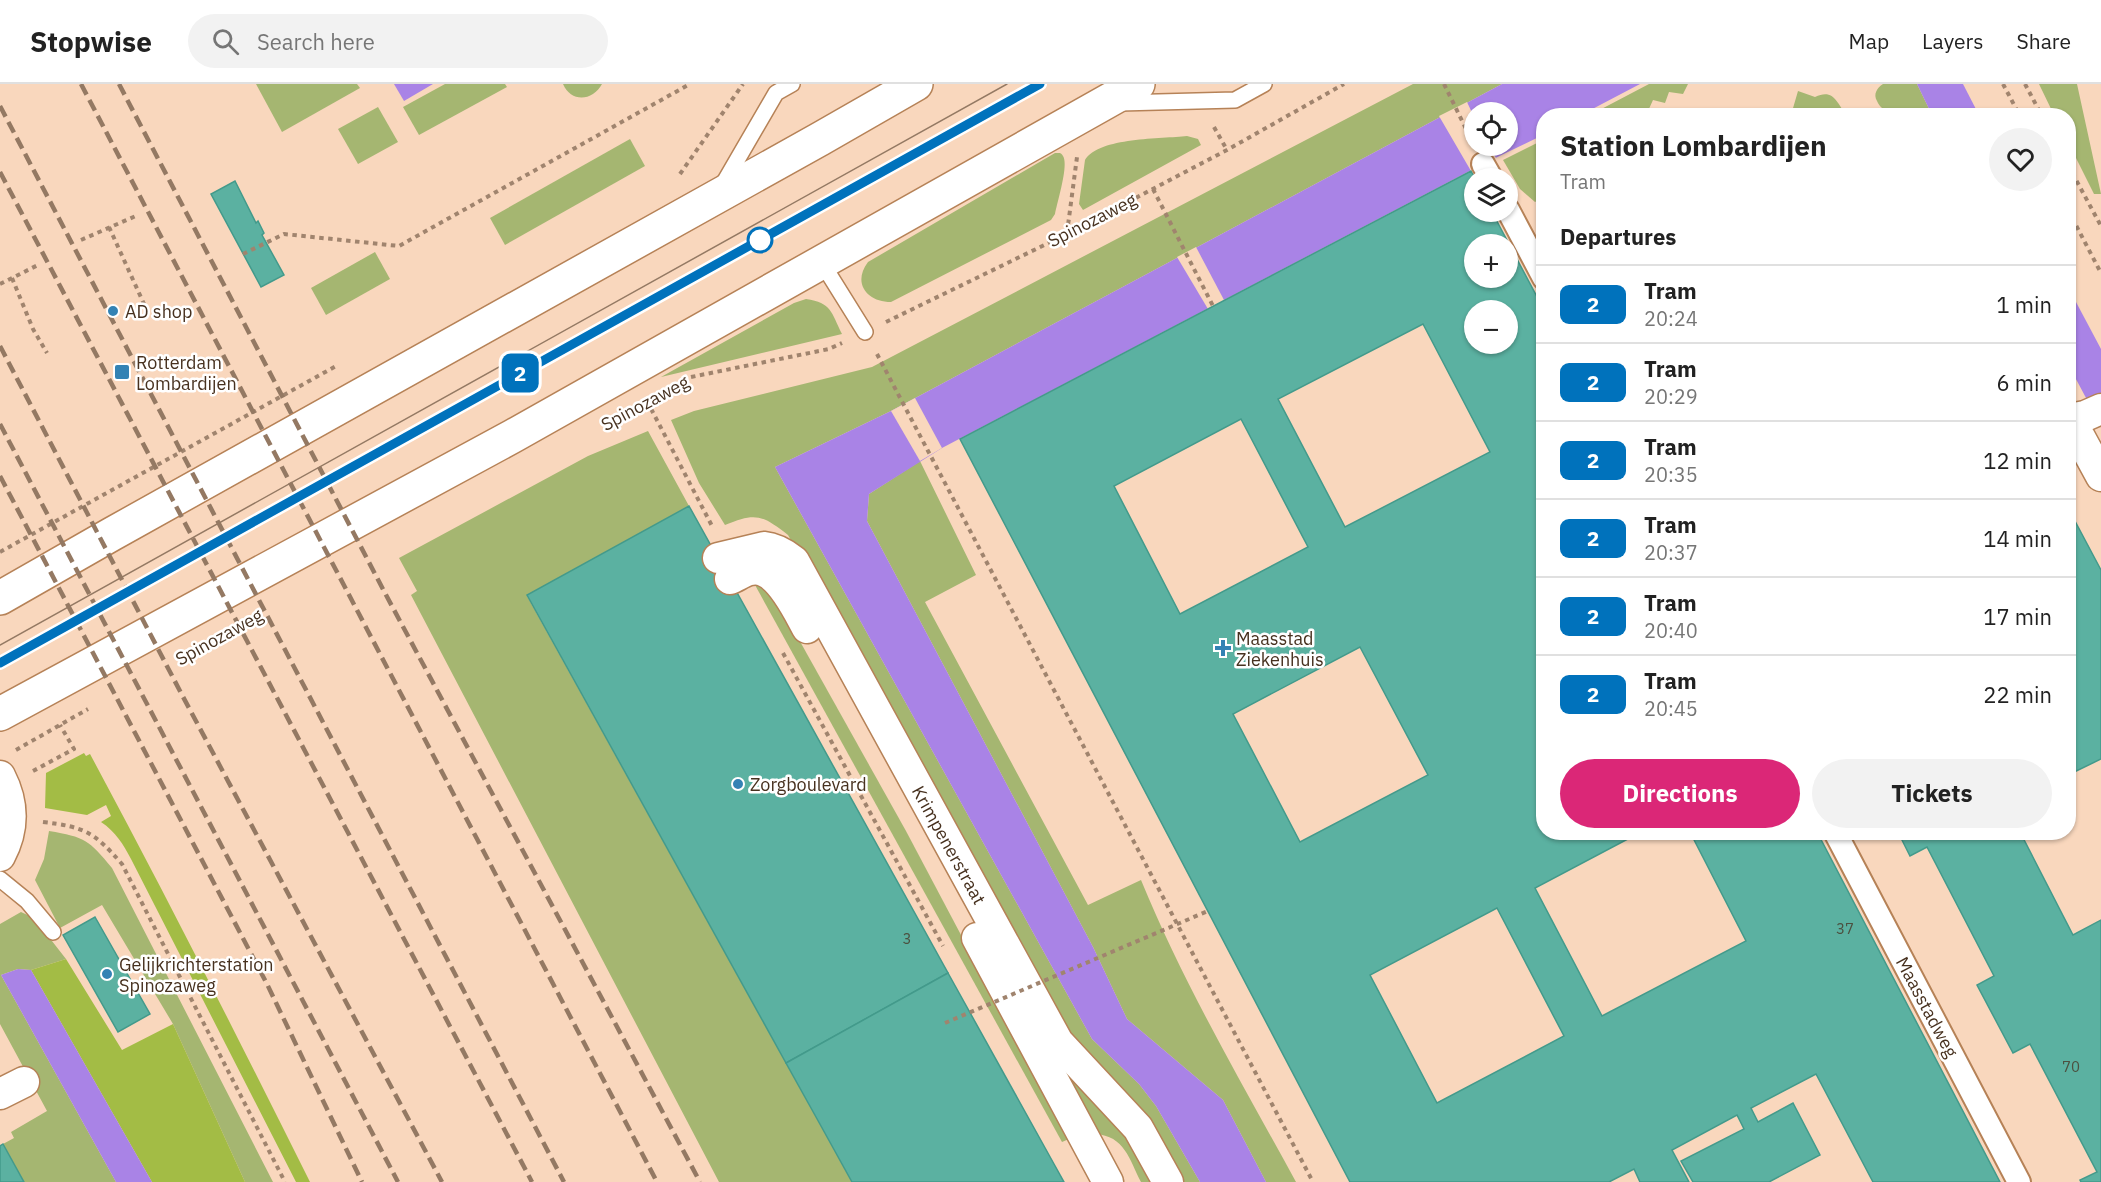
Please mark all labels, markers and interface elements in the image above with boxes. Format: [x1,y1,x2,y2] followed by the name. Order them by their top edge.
[188,14,608,68] search box
[30,23,152,60] text: Stopwise
[209,25,242,58] icon: search
[257,27,375,56] text: Search here
[1849,27,1889,55] text: Map
[1922,27,1984,55] text: Layers
[2017,27,2071,55] text: Share
[1464,102,1518,354] map controls
[1464,102,1518,156] button: locate
[1560,127,1827,164] text: Station Lombardijen
[1989,128,2052,191] button: heart
[1464,168,1518,222] button: layers
[1560,168,1606,195] text: Tram
[1044,188,1141,252] street label: Spinozaweg
[1560,222,1676,251] text: Departures
[747,227,773,253] unlabelled marker
[1464,234,1518,288] button: +
[1644,276,1697,305] text: Tram
[1587,290,1599,318] text: 2
[1996,290,2052,319] text: 1 min
[125,300,192,323] place label: AD shop
[1464,300,1518,354] button: −
[106,304,120,318] marker: AD shop
[1644,305,1698,332] text: 20:24
[136,351,237,395] place label: Rotterdam Lombardijen
[500,354,540,392] line badge: 2
[1644,354,1697,383] text: Tram
[514,359,526,387] text: 2
[113,363,131,381] marker: Rotterdam Lombardijen
[1587,368,1599,396] text: 2
[1996,368,2052,397] text: 6 min
[597,370,693,436] street label: Spinozaweg
[1644,383,1698,410] text: 20:29
[1644,432,1697,461] text: Tram
[1587,446,1599,474] text: 2
[1983,446,2052,475] text: 12 min
[1644,461,1698,488] text: 20:35
[1644,510,1697,539] text: Tram
[1587,524,1599,552] text: 2
[1983,524,2052,553] text: 14 min
[1644,539,1698,566] text: 20:37
[1644,588,1697,617] text: Tram
[1587,602,1599,630] text: 2
[1983,602,2052,631] text: 17 min
[171,603,267,670] street label: Spinozaweg
[1644,617,1698,644] text: 20:40
[1236,627,1324,671] place label: Maasstad Ziekenhuis
[1214,639,1232,657] marker: Maasstad Ziekenhuis
[1644,666,1697,695] text: Tram
[1587,680,1599,708] text: 2
[1983,680,2052,709] text: 22 min
[1644,695,1698,722] text: 20:45
[1560,759,1800,828] button: Directions
[1812,759,2052,828] button: Tickets
[750,773,867,796] place label: Zorgboulevard
[731,777,745,791] marker: Zorgboulevard
[907,782,991,908] street label: Krimpenerstraat
[1836,919,1854,938] house number: 37
[902,929,912,948] house number: 3
[119,953,274,997] place label: Gelijkrichterstation Spinozaweg
[1891,953,1963,1062] street label: Maasstadweg
[100,967,114,981] marker: Gelijkrichterstation Spinozaweg
[2062,1057,2080,1076] house number: 70

